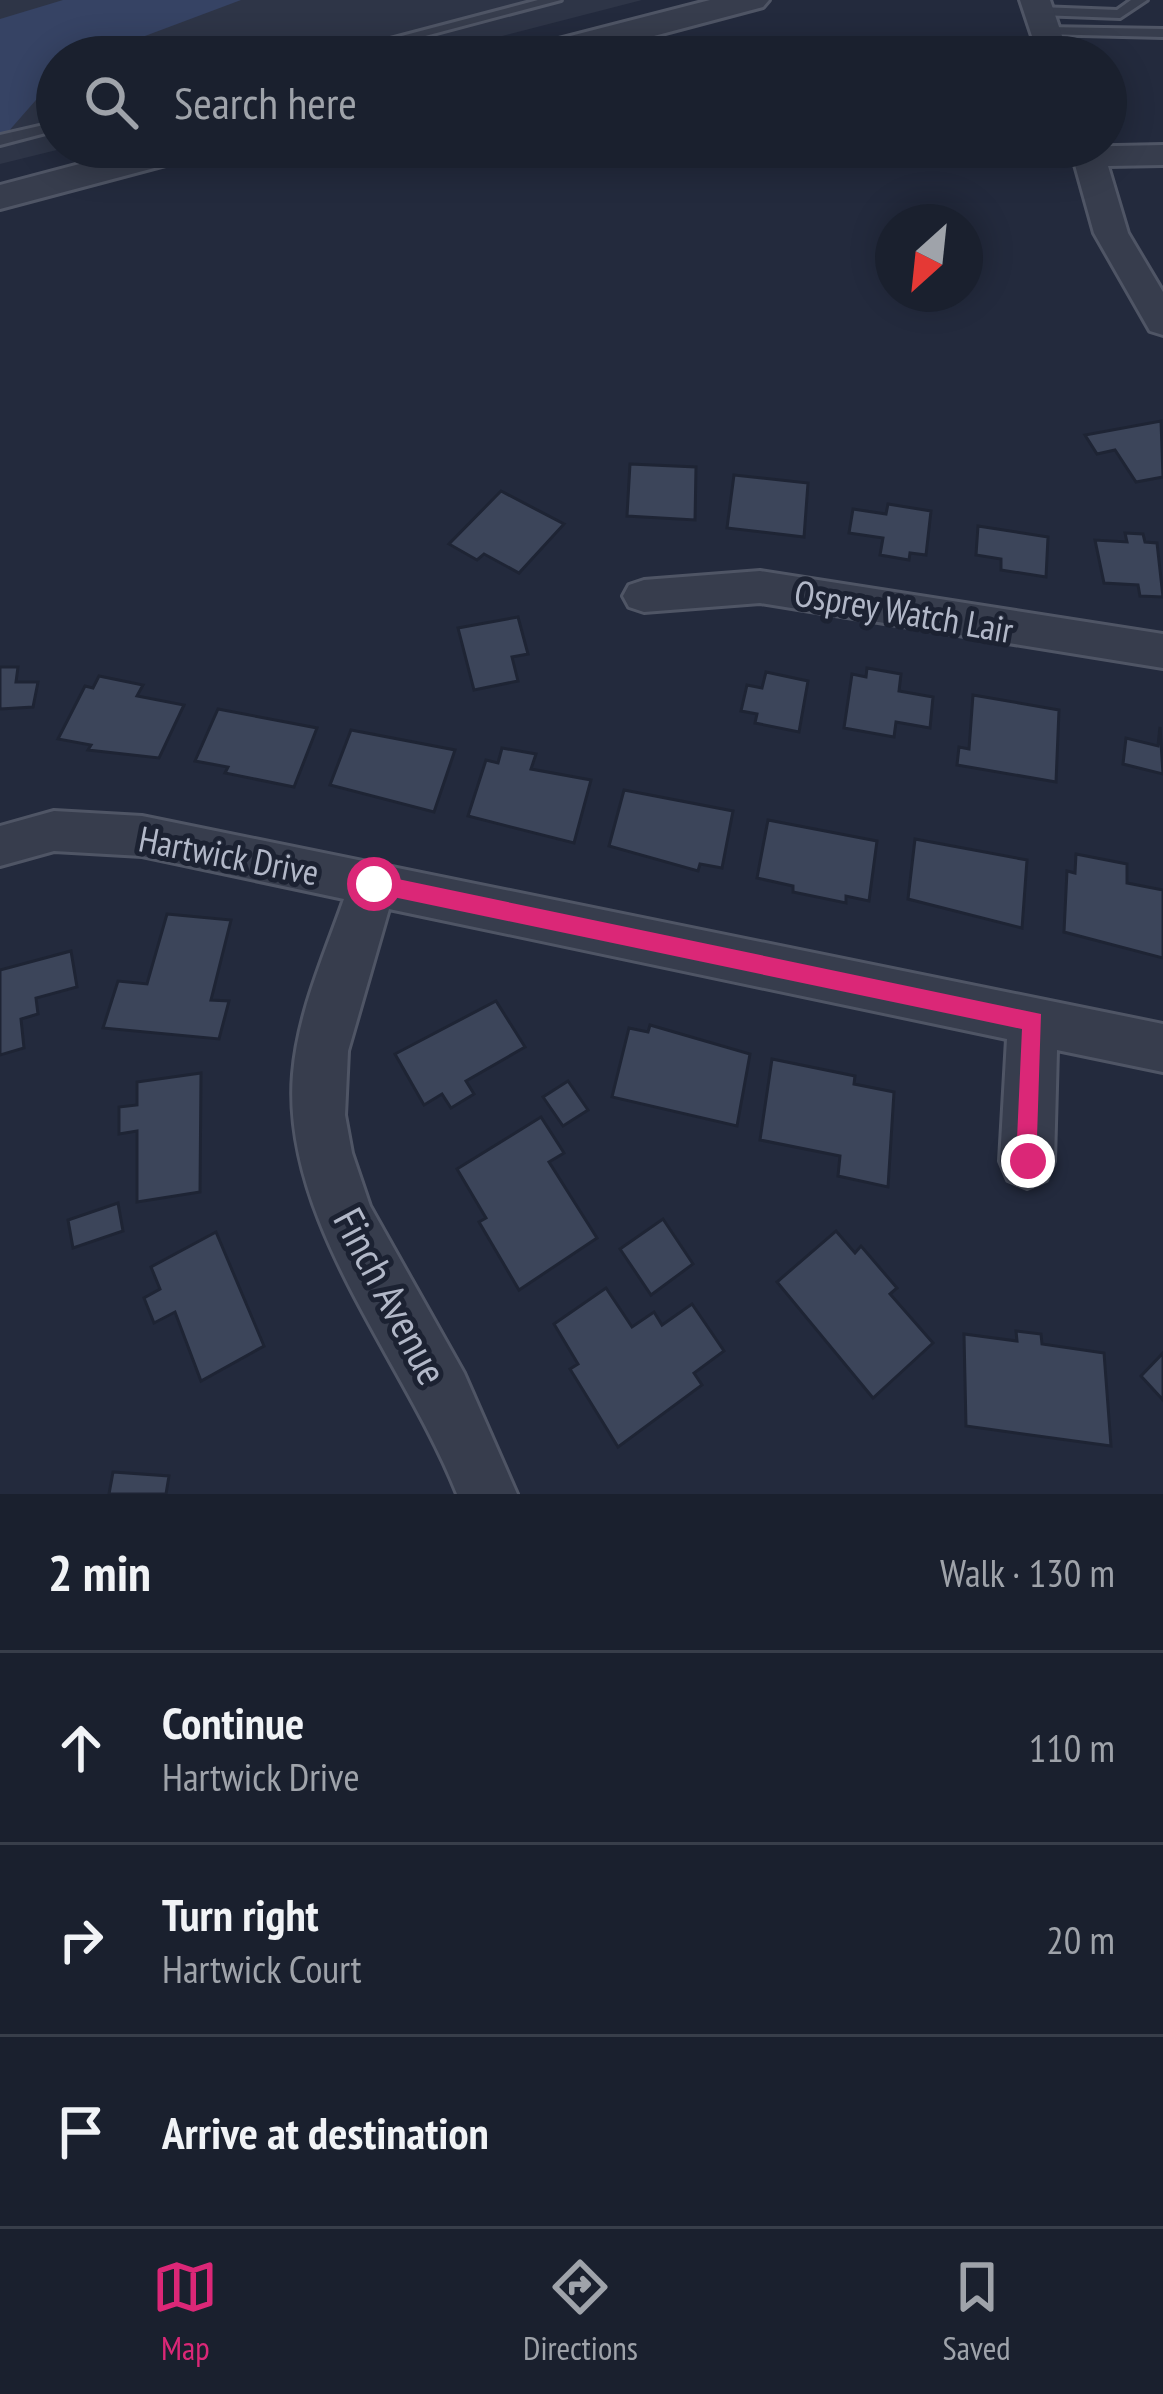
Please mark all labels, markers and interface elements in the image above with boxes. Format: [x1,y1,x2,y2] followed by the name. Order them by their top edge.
[36,36,1127,168] search box
[78,69,144,135] icon: search
[174,73,357,131] text: Search here
[875,204,983,312] north arrow
[791,569,1017,653] street label: Osprey Watch Lair
[135,815,323,895] street label: Hartwick Drive
[347,857,401,911] route start
[1001,1134,1055,1188] route end
[322,1198,460,1394] street label: Finch Avenue
[48,1539,151,1605] text: 2 min
[940,1547,1115,1598] text: Walk · 130 m
[162,1693,304,1751] text: Continue
[48,1715,114,1781] icon: ahead
[1029,1722,1115,1773] text: 110 m
[162,1751,360,1802] text: Hartwick Drive
[162,1885,319,1943] text: Turn right
[48,1907,114,1973] icon: right
[1046,1914,1115,1965] text: 20 m
[162,1943,362,1994] text: Hartwick Court
[48,2099,114,2165] icon: arrive
[162,2103,489,2161] text: Arrive at destination
[152,2254,218,2369] tab: Map
[523,2254,638,2369] tab: Directions
[943,2254,1011,2369] tab: Saved

